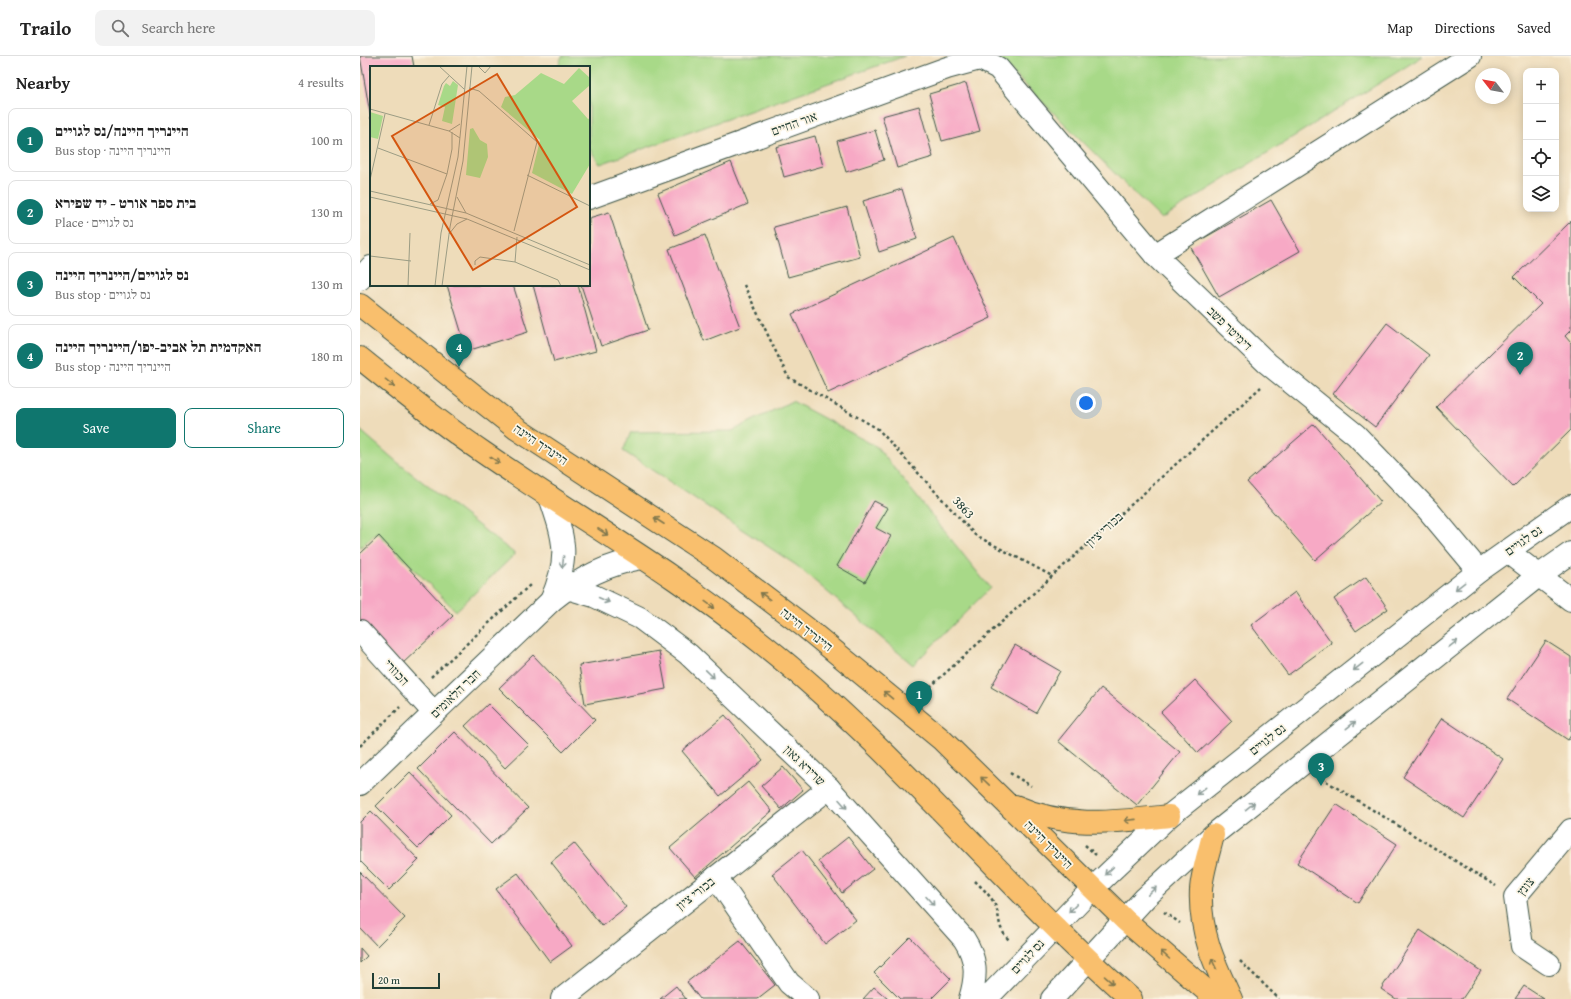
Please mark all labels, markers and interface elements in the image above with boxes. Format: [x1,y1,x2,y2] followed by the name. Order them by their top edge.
[95,10,375,46] search box
[20,14,71,42] text: Trailo
[109,17,131,39] icon: search
[141,17,215,38] text: Search here
[1387,18,1413,38] text: Map
[1435,18,1495,38] text: Directions
[1517,18,1551,38] text: Saved
[370,66,590,286] inset map
[1475,68,1511,104] north arrow
[1523,68,1559,212] map controls
[1523,68,1559,104] button: +
[16,70,70,95] text: Nearby
[298,73,344,92] text: 4 results
[1523,104,1559,140] button: −
[769,106,820,141] street label: אור החיים
[55,120,189,141] text: היינריך היינה/נס לגויים
[27,131,33,150] text: 1
[311,131,343,150] text: 100 m
[1523,140,1559,176] button: locate
[55,141,171,160] text: Bus stop · היינריך היינה
[1523,176,1559,212] button: layers
[55,192,196,213] text: בית ספר אורט - יד שפירא
[27,203,33,222] text: 2
[311,203,343,222] text: 130 m
[55,213,134,232] text: Place · נס לגויים
[55,264,189,285] text: נס לגויים/היינריך היינה
[27,275,33,294] text: 3
[311,275,343,294] text: 130 m
[55,285,151,304] text: Bus stop · נס לגויים
[1203,302,1257,355] street label: דימיטר פשב
[446,334,472,367] pin: 4
[55,336,262,357] text: האקדמית תל אביב-יפו/היינריך היינה
[1507,342,1533,375] pin: 2
[27,347,33,366] text: 4
[311,347,343,366] text: 180 m
[55,357,171,376] text: Bus stop · היינריך היינה
[385,378,396,387] one-way arrow
[1076,393,1096,413] your location
[16,408,176,448] button: Save
[184,408,344,448] button: Share
[510,419,572,470] street label: היינריך היינה
[489,456,500,464] one-way arrow
[948,492,979,523] street label: 3863
[1081,507,1127,551] street label: בכורי ציון
[654,517,665,525] one-way arrow
[1501,521,1546,560] street label: נס לגויים
[597,528,608,536] one-way arrow
[560,555,567,568] one-way arrow
[1454,582,1465,590] one-way arrow
[759,592,770,600] one-way arrow
[598,597,610,604] one-way arrow
[705,601,716,610] one-way arrow
[776,603,837,656] street label: היינריך היינה
[1448,639,1459,648] one-way arrow
[380,655,414,690] street label: הכוזרי
[1352,662,1363,671] one-way arrow
[426,664,485,722] street label: חבר הלאומים
[705,670,715,679] one-way arrow
[906,681,932,714] pin: 1
[883,691,893,700] one-way arrow
[1245,719,1290,760] street label: נס לגויים
[1346,720,1357,729] one-way arrow
[780,741,830,790] street label: שרירא גאון
[1308,753,1334,786] pin: 3
[980,776,990,786] one-way arrow
[1196,786,1206,795] one-way arrow
[839,799,848,809] one-way arrow
[1244,801,1255,810] one-way arrow
[1020,816,1077,873] street label: היינריך היינה
[1124,817,1137,824] one-way arrow
[1104,867,1115,876] one-way arrow
[672,872,719,915] street label: בכורי ציון
[1512,873,1539,900] street label: צונץ
[1147,887,1157,896] one-way arrow
[925,896,935,906] one-way arrow
[1068,903,1078,913] one-way arrow
[1006,935,1049,978] street label: נס לגויים
[1161,951,1171,960] one-way arrow
[1210,958,1217,970] one-way arrow
[372,971,440,990] scale bar
[378,972,400,988] text: 20 m
[1104,975,1114,984] one-way arrow

